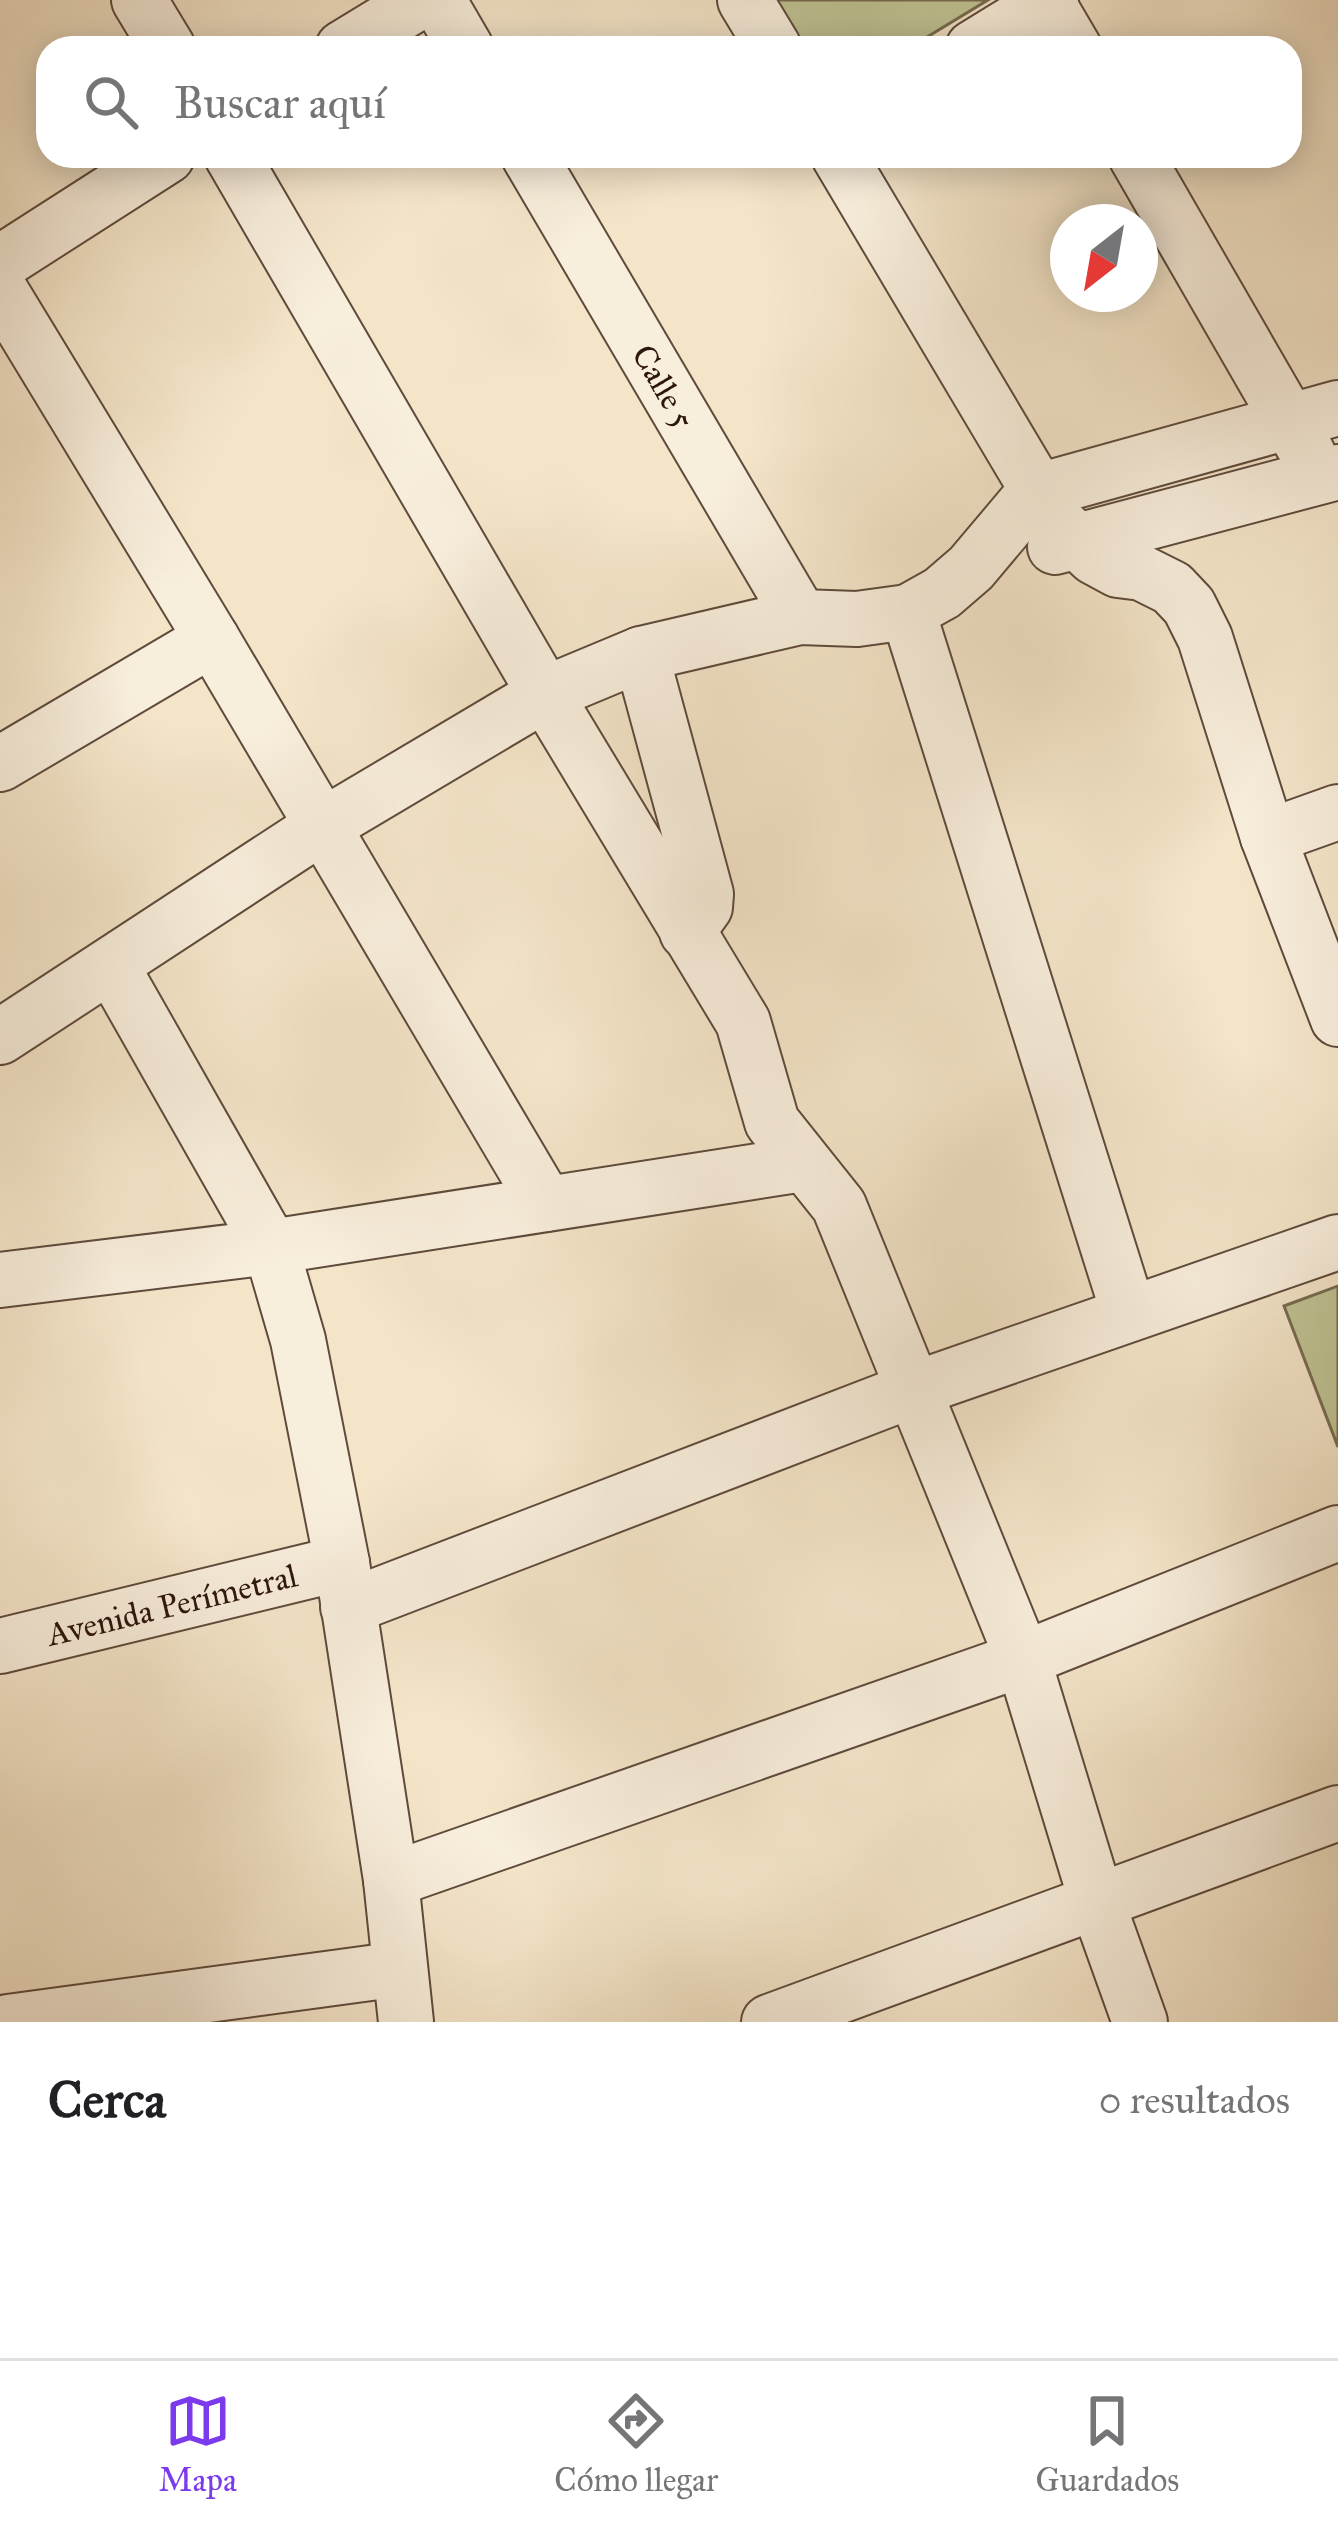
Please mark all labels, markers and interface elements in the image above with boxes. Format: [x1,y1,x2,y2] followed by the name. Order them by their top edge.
[36,36,1302,168] search box
[78,69,144,135] icon: search
[174,75,386,130] text: Buscar aquí
[1050,204,1158,312] north arrow
[623,338,704,436] street label: Calle 5
[41,1556,301,1655] street label: Avenida Perímetral
[48,2069,166,2131] text: Cerca
[1099,2076,1290,2124] text: 0 resultados
[159,2388,237,2500] tab: Mapa
[554,2388,718,2500] tab: Cómo llegar
[1036,2388,1179,2500] tab: Guardados

